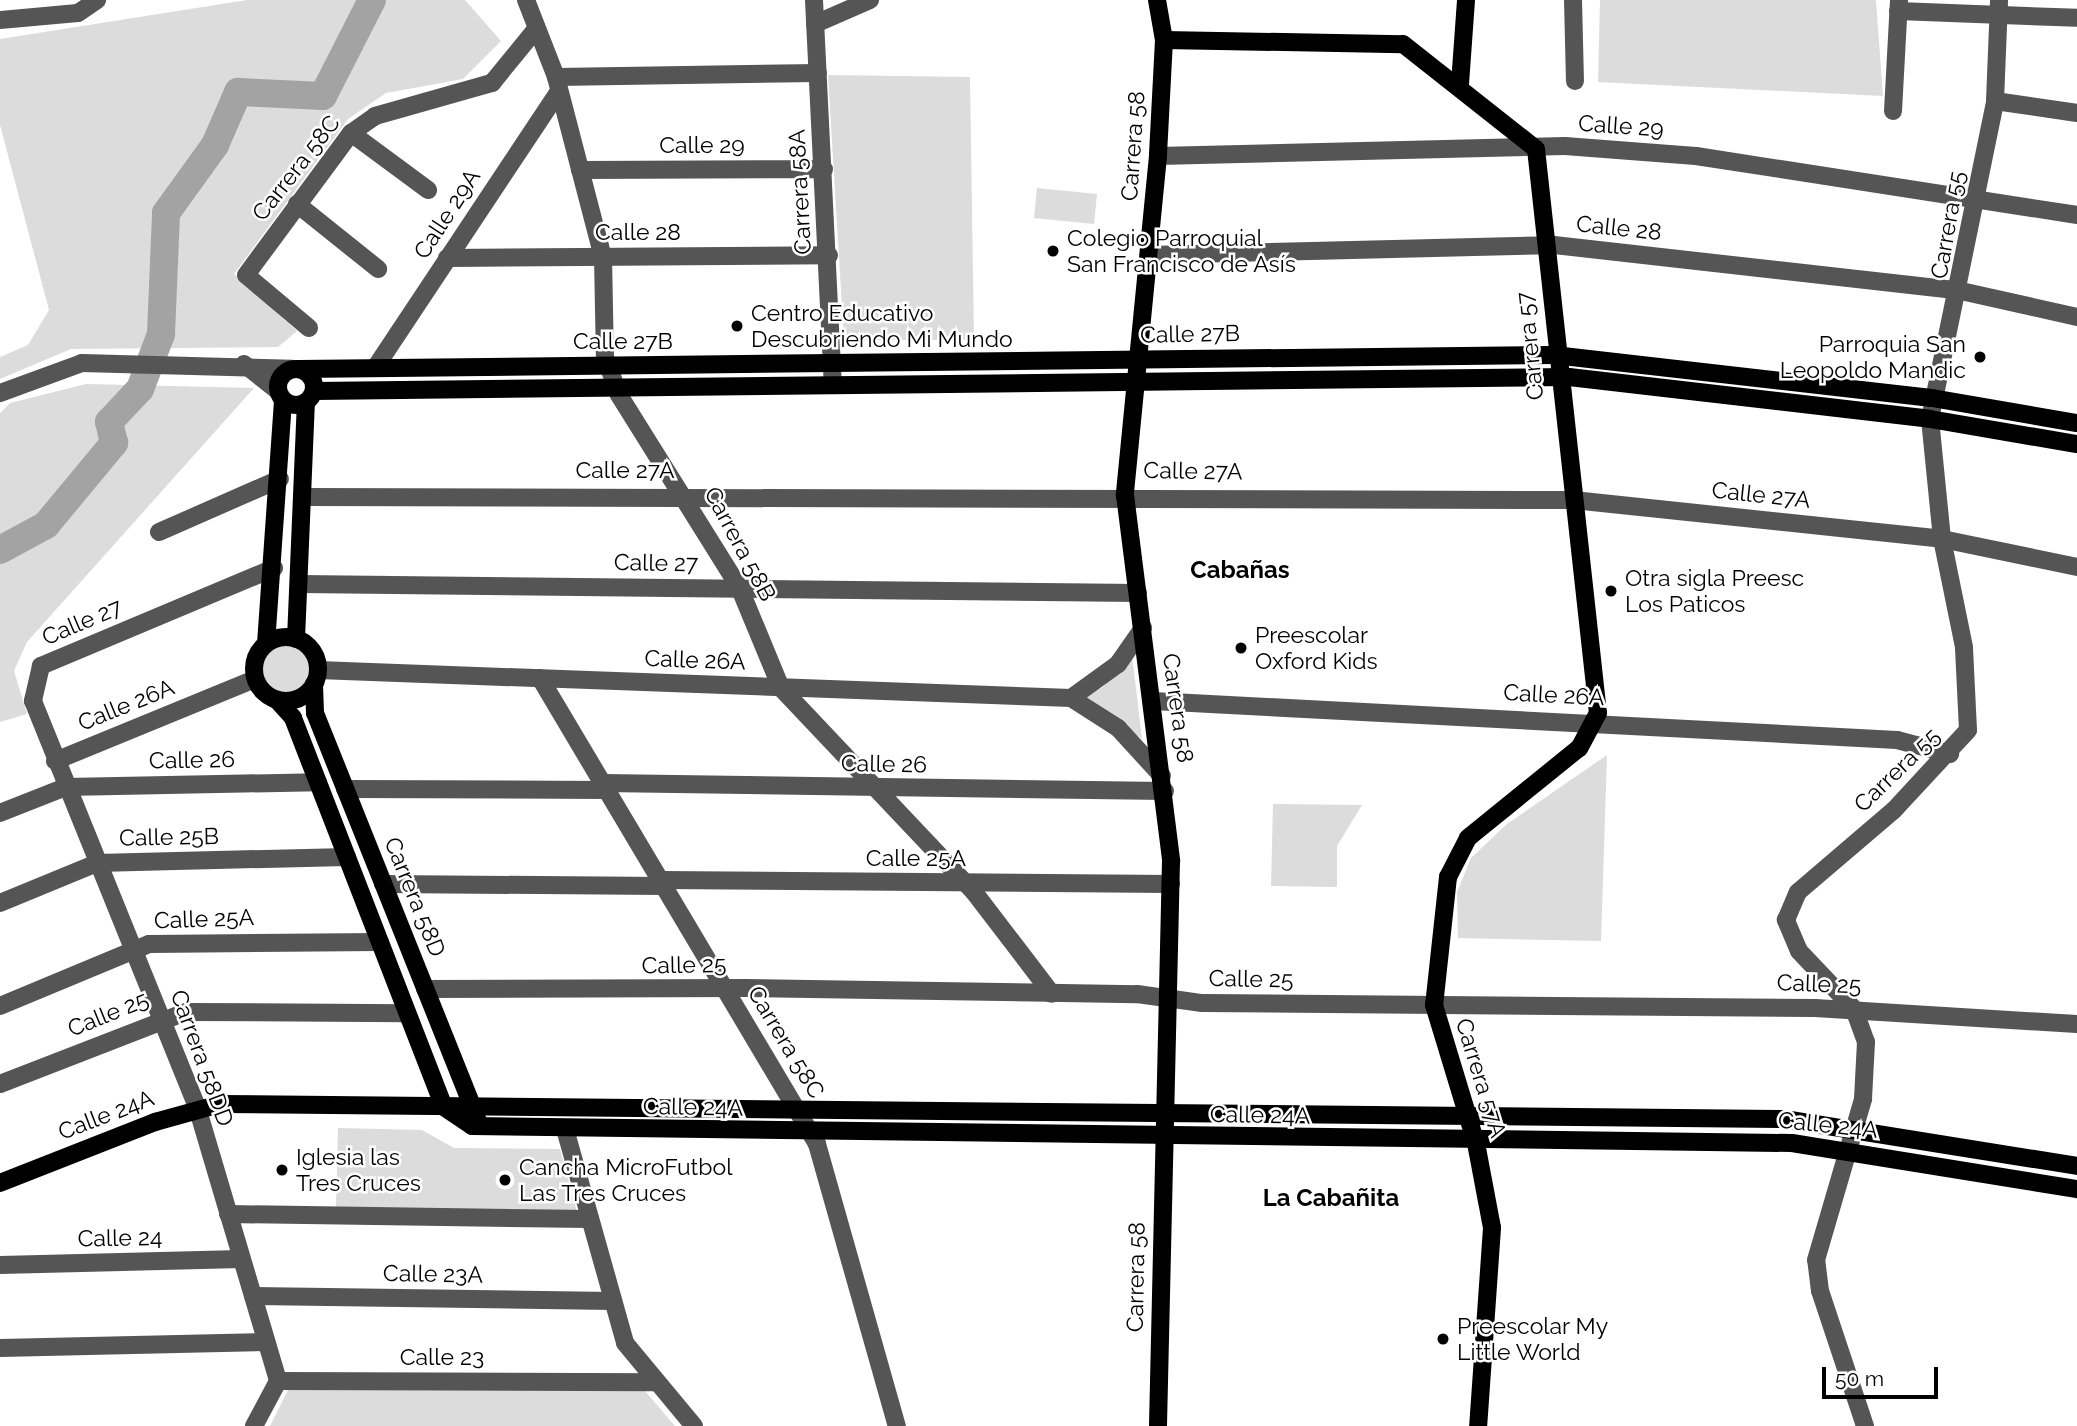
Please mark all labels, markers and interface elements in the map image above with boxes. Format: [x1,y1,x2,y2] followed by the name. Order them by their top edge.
[1115,90,1151,202] street label: Carrera 58
[1577,109,1665,143] street label: Calle 29
[246,110,346,226] street label: Carrera 58C
[783,129,817,255] street label: Carrera 58A
[659,131,745,159] street label: Calle 29
[408,164,486,264] street label: Calle 29A
[1925,169,1971,281] street label: Carrera 55
[1575,210,1663,246] street label: Calle 28
[595,218,681,246] street label: Calle 28
[1067,224,1296,278] place label: Colegio Parroquial San Francisco de Asís
[1045,243,1061,259] marker: Colegio Parroquial San Francisco de Asís
[1511,290,1549,402] street label: Carrera 57
[751,299,1013,353] place label: Centro Educativo Descubriendo Mi Mundo
[729,318,745,334] marker: Centro Educativo Descubriendo Mi Mundo
[1140,319,1240,349] street label: Calle 27B
[573,327,673,355] street label: Calle 27B
[1780,330,1966,384] place label: Parroquia San Leopoldo Mandic
[1972,349,1988,365] marker: Parroquia San Leopoldo Mandic
[576,456,674,484] street label: Calle 27A
[1143,456,1243,486] street label: Calle 27A
[1710,476,1812,514] street label: Calle 27A
[698,482,782,606] street label: Carrera 58B
[614,548,698,578] street label: Calle 27
[1190,556,1290,584] district label: Cabañas
[1625,564,1804,618] place label: Otra sigla Preesc Los Paticos
[1603,583,1619,599] marker: Otra sigla Preesc Los Paticos
[38,593,126,651] street label: Calle 27
[1255,621,1378,675] place label: Preescolar Oxford Kids
[1233,640,1249,656] marker: Preescolar Oxford Kids
[644,644,746,676] street label: Calle 26A
[1157,652,1199,764] street label: Carrera 58
[74,673,178,737] street label: Calle 26A
[1503,679,1605,711] street label: Calle 26A
[1848,722,1946,818] street label: Carrera 55
[149,745,235,775] street label: Calle 26
[841,749,927,779] street label: Calle 26
[119,822,219,852] street label: Calle 25B
[378,833,452,961] street label: Carrera 58D
[866,844,966,872] street label: Calle 25A
[153,903,255,935] street label: Calle 25A
[641,950,727,980] street label: Calle 25
[1208,964,1294,994] street label: Calle 25
[1776,969,1862,999] street label: Calle 25
[742,981,830,1103] street label: Carrera 58C
[64,985,152,1043] street label: Calle 25
[165,986,239,1130] street label: Carrera 58DD
[1450,1015,1512,1141] street label: Carrera 57A
[54,1084,158,1146] street label: Calle 24A
[643,1092,743,1122] street label: Calle 24A
[1210,1100,1310,1130] street label: Calle 24A
[1777,1106,1879,1144] street label: Calle 24A
[296,1143,421,1197] place label: Iglesia las Tres Cruces
[519,1153,732,1207] place label: Cancha MicroFutbol Las Tres Cruces
[274,1162,290,1178] marker: Iglesia las Tres Cruces
[497,1172,513,1188] marker: Cancha MicroFutbol Las Tres Cruces
[1263,1184,1399,1212] district label: La Cabañita
[1121,1222,1151,1332] street label: Carrera 58
[77,1223,163,1253] street label: Calle 24
[383,1259,483,1289] street label: Calle 23A
[1457,1312,1609,1366] place label: Preescolar My Little World
[1435,1331,1451,1347] marker: Preescolar My Little World
[400,1343,484,1371] street label: Calle 23
[1825,1352,1940,1396] scale bar
[1835,1366,1884,1391] text: 50 m

